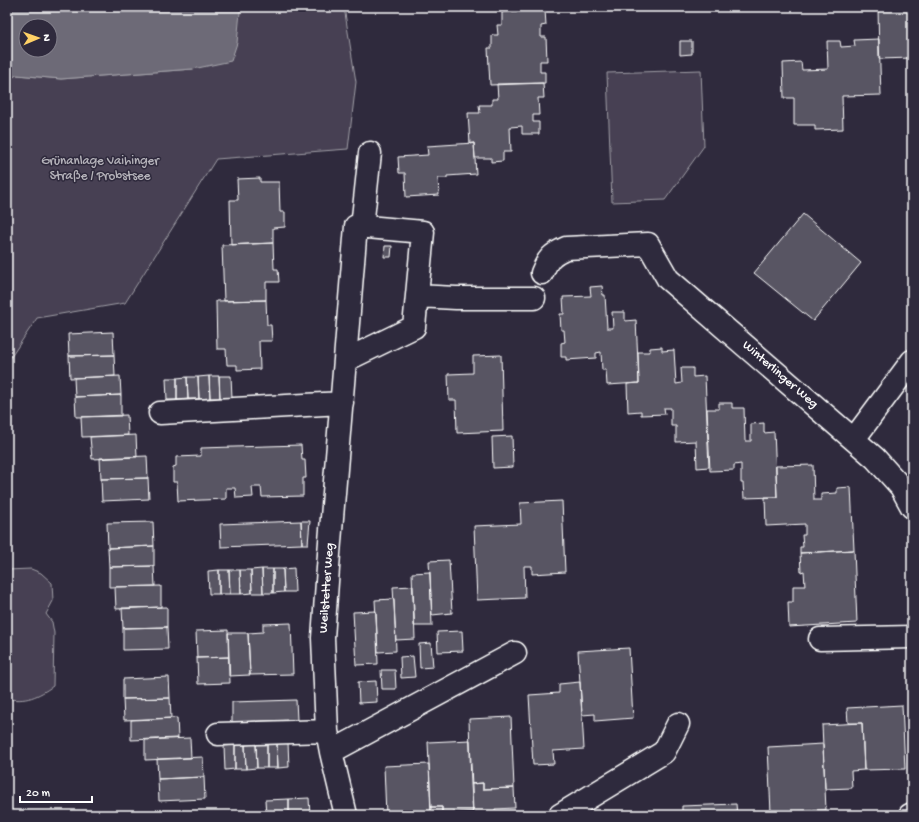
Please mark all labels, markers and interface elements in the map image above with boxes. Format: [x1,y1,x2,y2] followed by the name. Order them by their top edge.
[18,18,58,58] north arrow
[40,34,52,42] text: N
[41,154,160,184] park label: Grünanlage Vaihinger Straße / Probstsee
[739,338,821,412] street label: Winterlinger Weg
[316,542,338,634] street label: Weilstetter Weg
[20,778,92,804] scale bar
[26,787,51,801] text: 20 m

